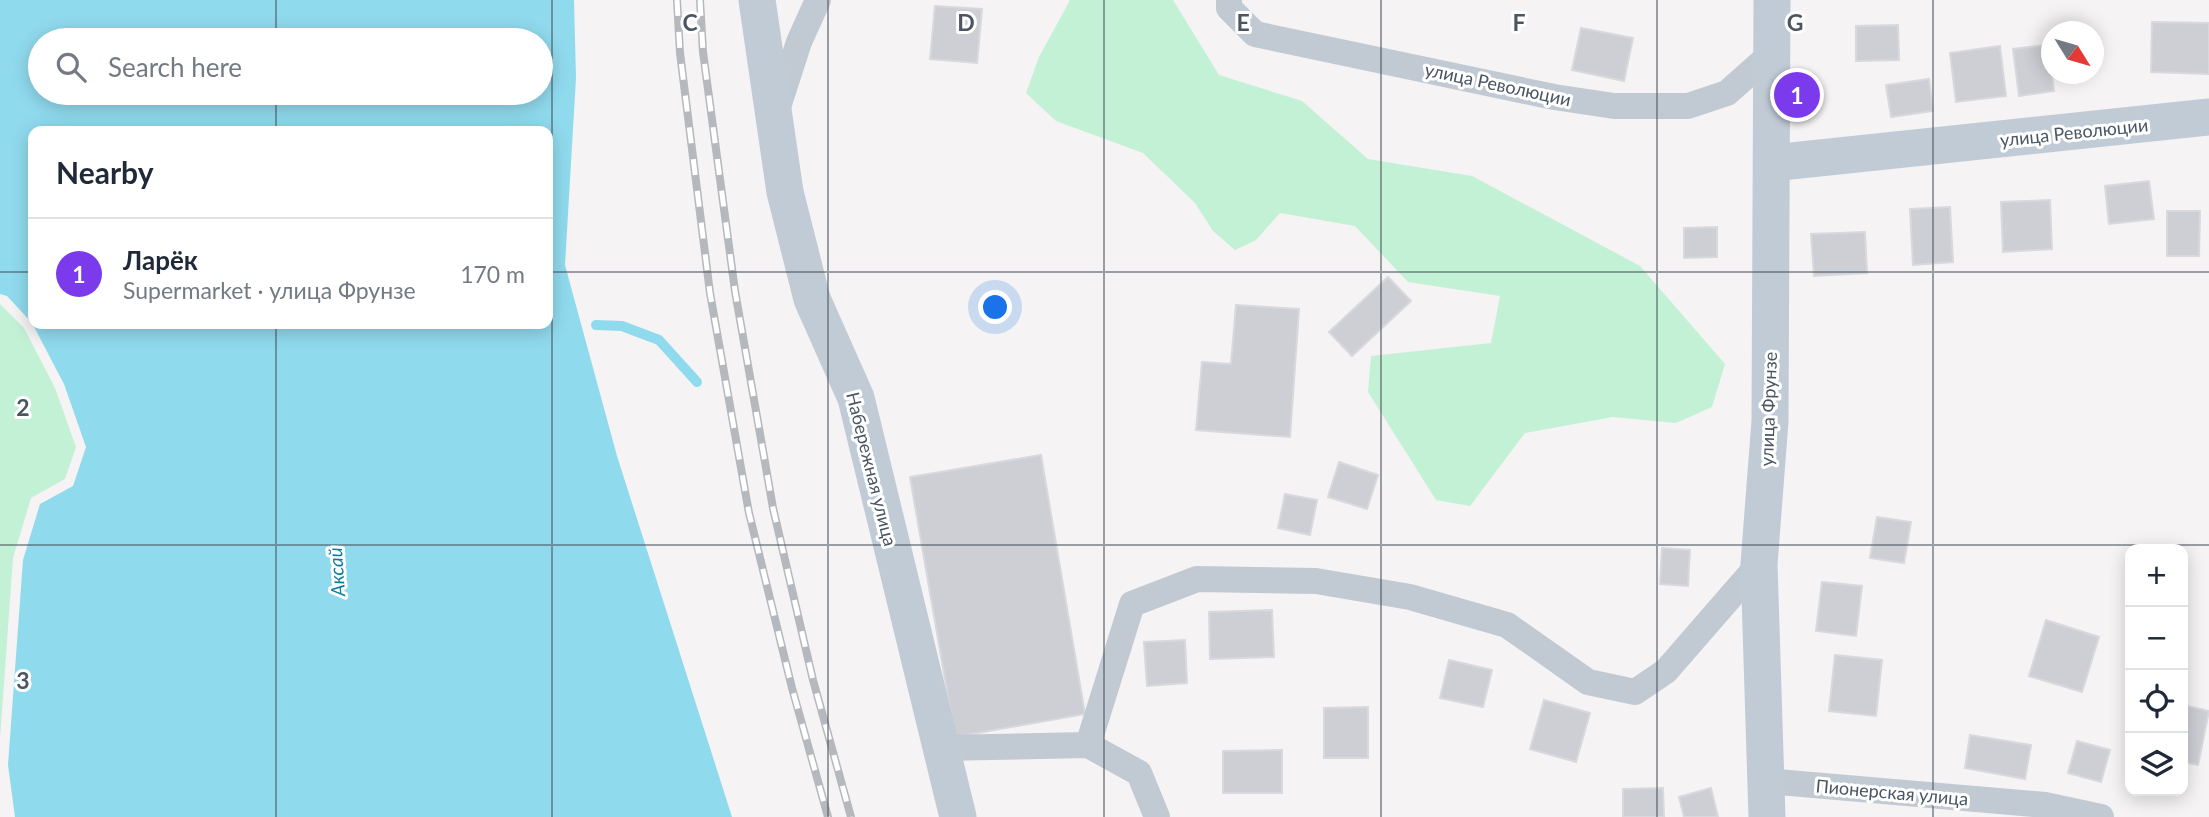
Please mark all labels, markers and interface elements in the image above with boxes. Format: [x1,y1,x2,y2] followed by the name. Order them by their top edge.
[682,8,698,36] text: C
[957,8,975,36] text: D
[1236,8,1250,36] text: E
[1512,8,1526,36] text: F
[1787,8,1803,36] text: G
[2041,21,2104,84] north arrow
[28,28,553,105] search box
[52,48,90,86] icon: search
[108,51,242,83] text: Search here
[1423,58,1573,110] street label: улица Революции
[1774,69,1820,121] pin: 1
[1999,113,2149,151] street label: улица Революции
[56,154,154,190] text: Nearby
[123,244,198,276] text: Ларёк
[72,260,86,288] text: 1
[460,260,525,288] text: 170 m
[123,276,416,304] text: Supermarket · улица Фрунзе
[978,290,1012,324] your location
[1755,351,1781,467] street label: улица Фрунзе
[842,390,902,548] street label: Набережная улица
[16,393,30,421] text: 2
[2125,544,2188,796] map controls
[2125,544,2188,607] button: +
[323,547,349,598] water label: Аксай
[2125,607,2188,670] button: −
[16,666,30,694] text: 3
[2125,670,2188,733] button: locate
[2125,733,2188,796] button: layers
[1815,774,1969,810] street label: Пионерская улица

